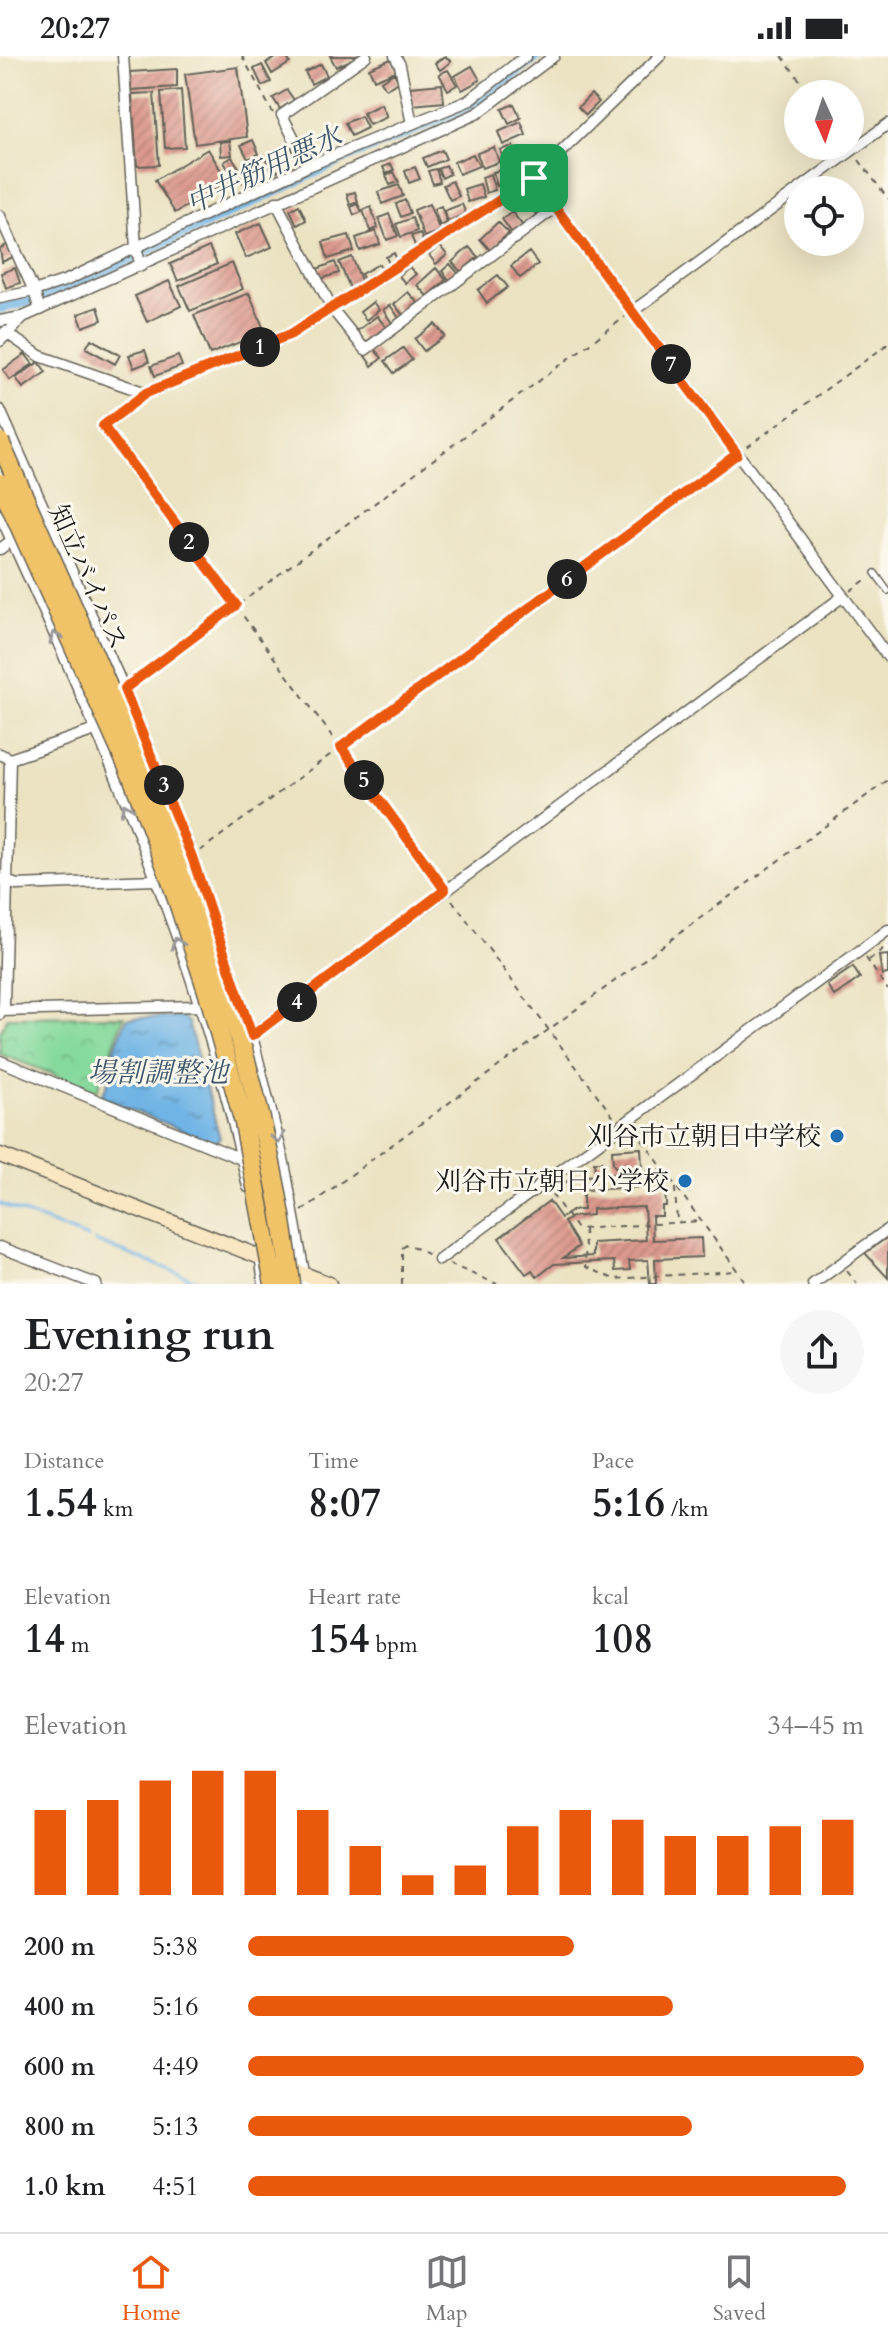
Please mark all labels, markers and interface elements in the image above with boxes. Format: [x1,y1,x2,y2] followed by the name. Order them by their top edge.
[40,8,110,49] text: 20:27
[784,80,864,160] north arrow
[784,80,864,256] map controls
[180,116,351,223] water label: 中井筋用悪水
[500,144,568,212] pin
[512,156,556,200] icon: arrive
[784,176,864,256] button: locate
[240,327,280,367] pin: 1
[254,332,266,362] text: 1
[651,344,691,384] pin: 7
[665,349,677,379] text: 7
[40,499,136,655] street label: 知立バイパス
[169,522,209,562] pin: 2
[183,527,195,557] text: 2
[547,559,587,599] pin: 6
[561,564,573,594] text: 6
[49,631,65,645] one-way arrow
[344,760,384,800] pin: 5
[144,765,184,805] pin: 3
[358,765,370,795] text: 5
[158,770,170,800] text: 3
[119,801,136,815] one-way arrow
[170,937,186,951] one-way arrow
[277,982,317,1022] pin: 4
[291,987,303,1017] text: 4
[88,1054,231,1092] water label: 場割調整池
[587,1119,821,1154] place label: 刈谷市立朝日中学校
[828,1127,846,1145] marker: 刈谷市立朝日中学校
[269,1131,286,1145] one-way arrow
[435,1164,669,1199] place label: 刈谷市立朝日小学校
[676,1172,694,1190] marker: 刈谷市立朝日小学校
[24,1305,274,1365] text: Evening run
[780,1310,864,1394] button: share
[24,1365,84,1400] text: 20:27
[24,1446,104,1476] text: Distance
[308,1446,359,1476] text: Time
[592,1446,635,1476] text: Pace
[24,1476,97,1531] text: 1.54
[308,1476,381,1531] text: 8:07
[592,1476,665,1531] text: 5:16
[97,1494,133,1524] text: km
[665,1494,709,1524] text: /km
[24,1582,111,1612] text: Elevation
[308,1582,401,1612] text: Heart rate
[592,1582,629,1612] text: kcal
[24,1612,65,1667] text: 14
[308,1612,369,1667] text: 154
[592,1612,653,1667] text: 108
[65,1630,90,1660] text: m
[369,1630,418,1660] text: bpm
[24,1708,127,1743] text: Elevation
[767,1708,864,1743] text: 34–45 m
[24,1929,95,1964] text: 200 m
[152,1929,199,1964] text: 5:38
[24,1989,95,2024] text: 400 m
[152,1989,199,2024] text: 5:16
[24,2049,95,2084] text: 600 m
[152,2049,199,2084] text: 4:49
[24,2109,95,2144] text: 800 m
[152,2109,199,2144] text: 5:13
[24,2169,105,2204] text: 1.0 km
[152,2169,199,2204] text: 4:51
[122,2250,181,2328] tab: Home
[425,2250,469,2328] tab: Map
[713,2250,766,2328] tab: Saved

